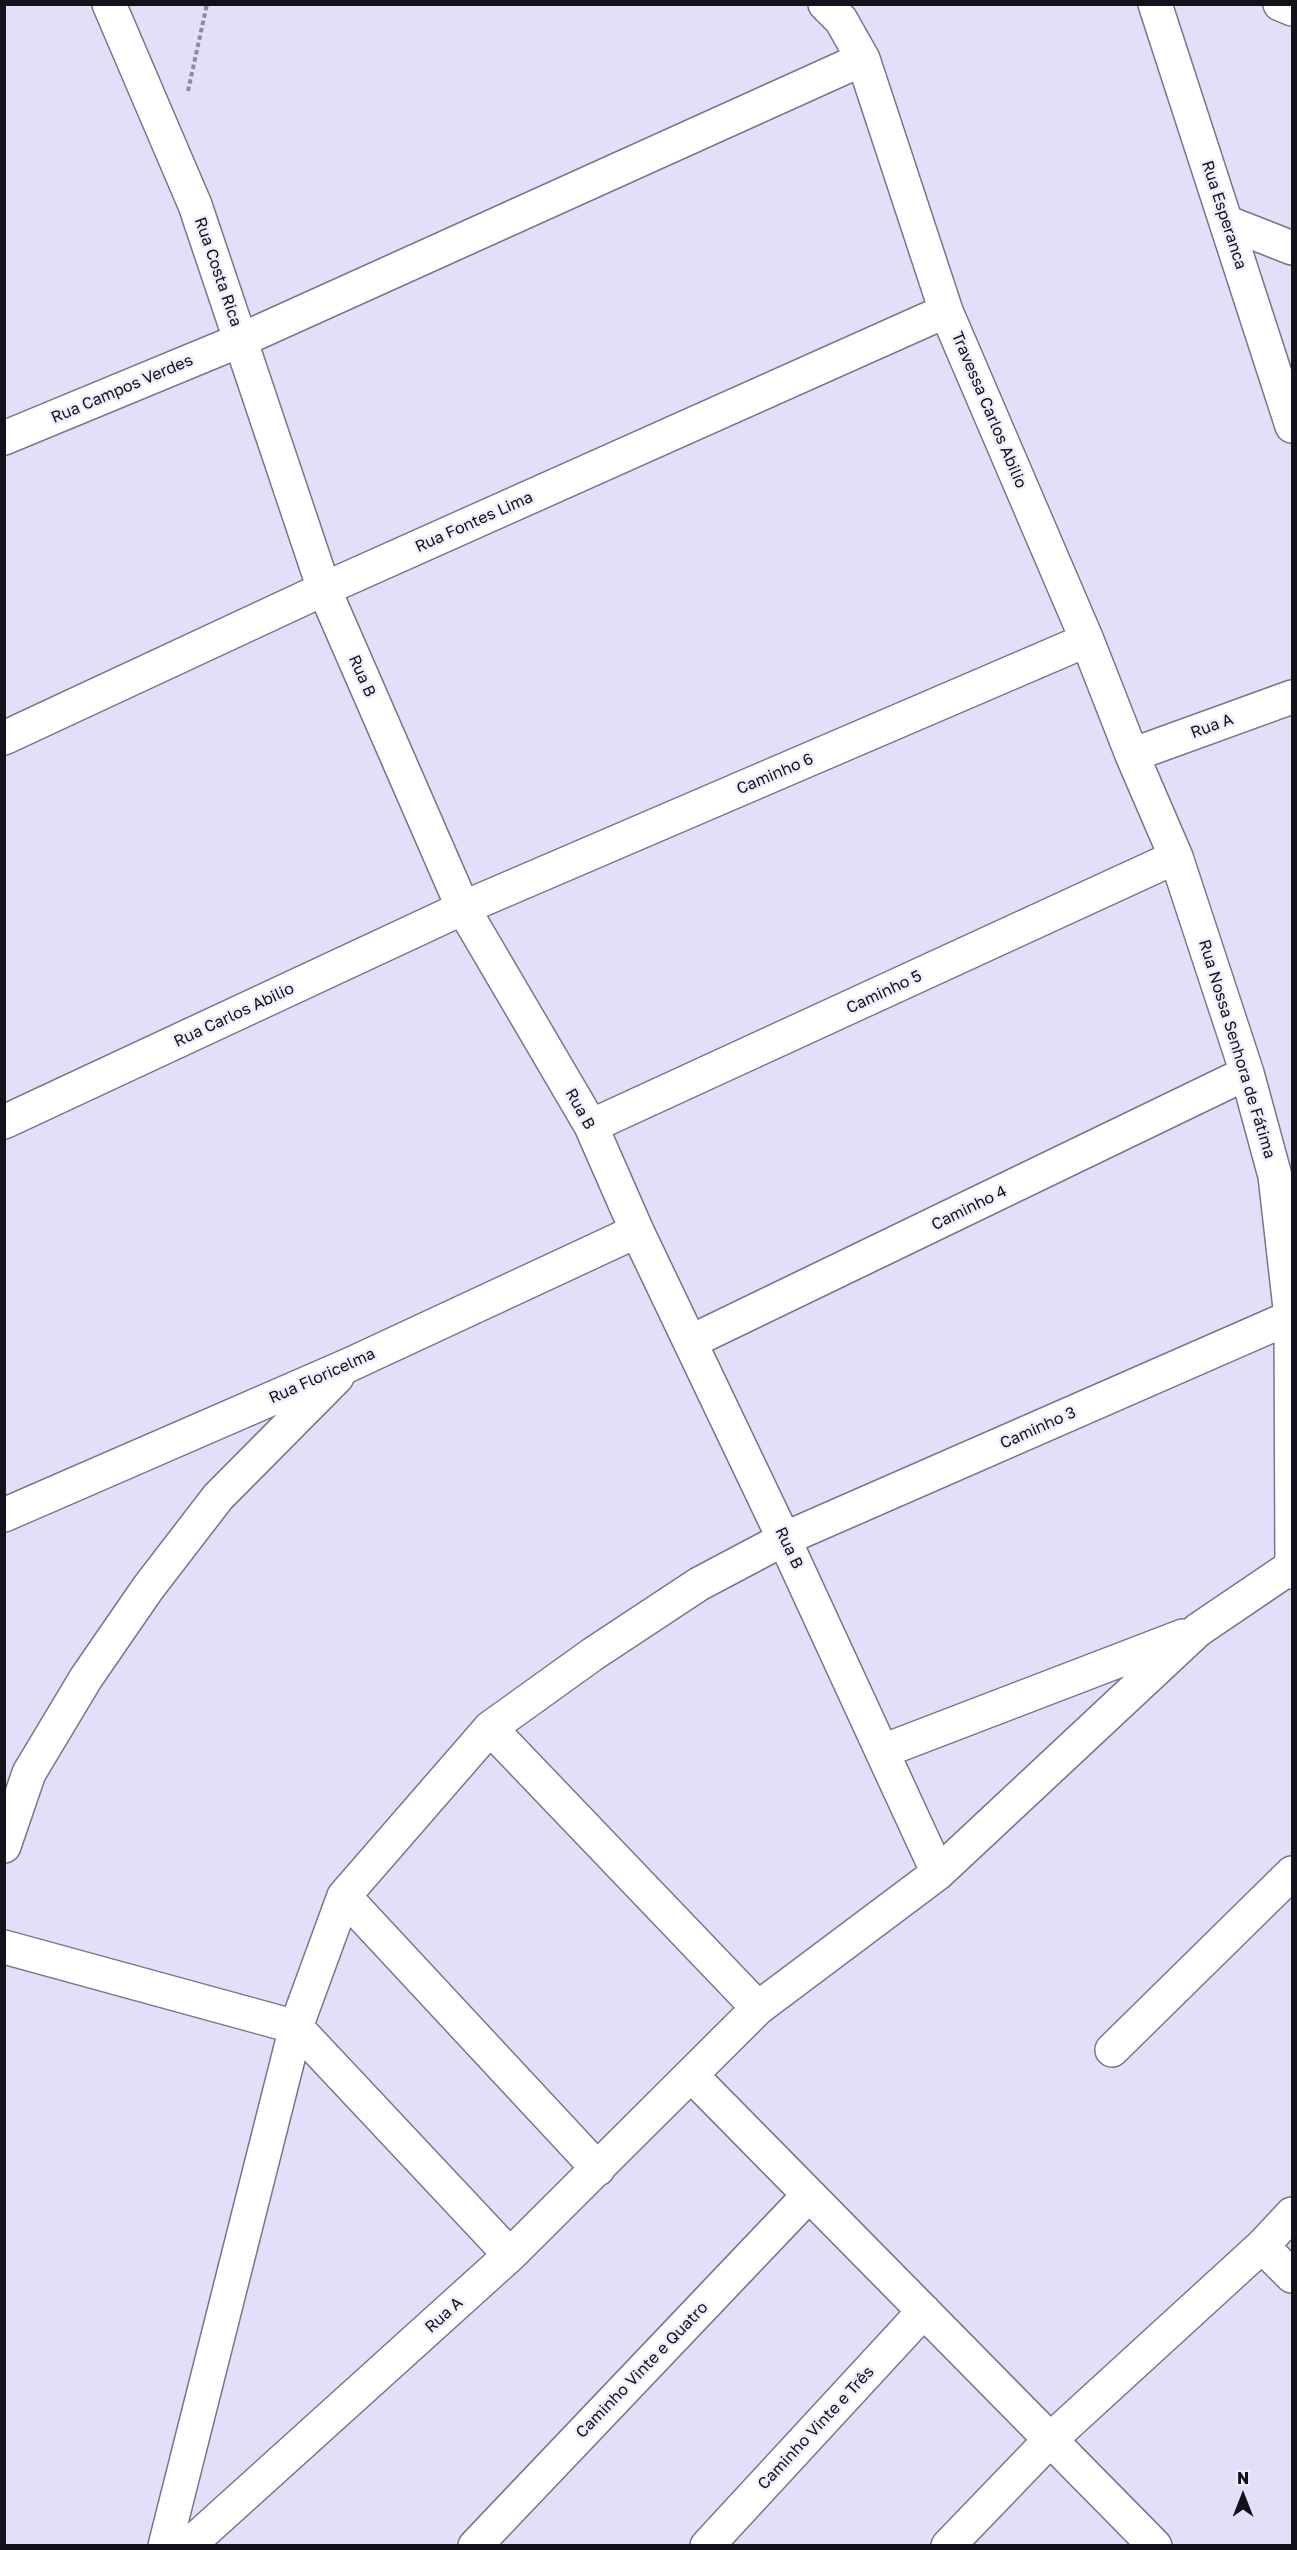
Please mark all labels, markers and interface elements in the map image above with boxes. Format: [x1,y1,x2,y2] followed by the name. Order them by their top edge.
[1197,158,1251,272] street label: Rua Esperanca
[190,215,246,329] street label: Rua Costa Rica
[947,329,1031,491] street label: Travessa Carlos Abilio
[48,350,196,428] street label: Rua Campos Verdes
[412,487,536,557] street label: Rua Fontes Lima
[344,652,380,700] street label: Rua B
[1188,709,1236,743] street label: Rua A
[734,749,816,799] street label: Caminho 6
[1194,937,1280,1161] street label: Rua Nossa Senhora de Fátima
[843,966,925,1018] street label: Caminho 5
[171,979,297,1051] street label: Rua Carlos Abilio
[561,1085,599,1133] street label: Rua B
[928,1182,1010,1234] street label: Caminho 4
[266,1344,378,1408] street label: Rua Floricelma
[997,1403,1079,1453] street label: Caminho 3
[771,1524,807,1572] street label: Rua B
[421,2293,467,2337] street label: Rua A
[572,2298,712,2442] street label: Caminho Vinte e Quatro
[754,2362,878,2494] street label: Caminho Vinte e Três
[1213,2466,1273,2526] north arrow
[1237,2468,1249,2488] text: N

